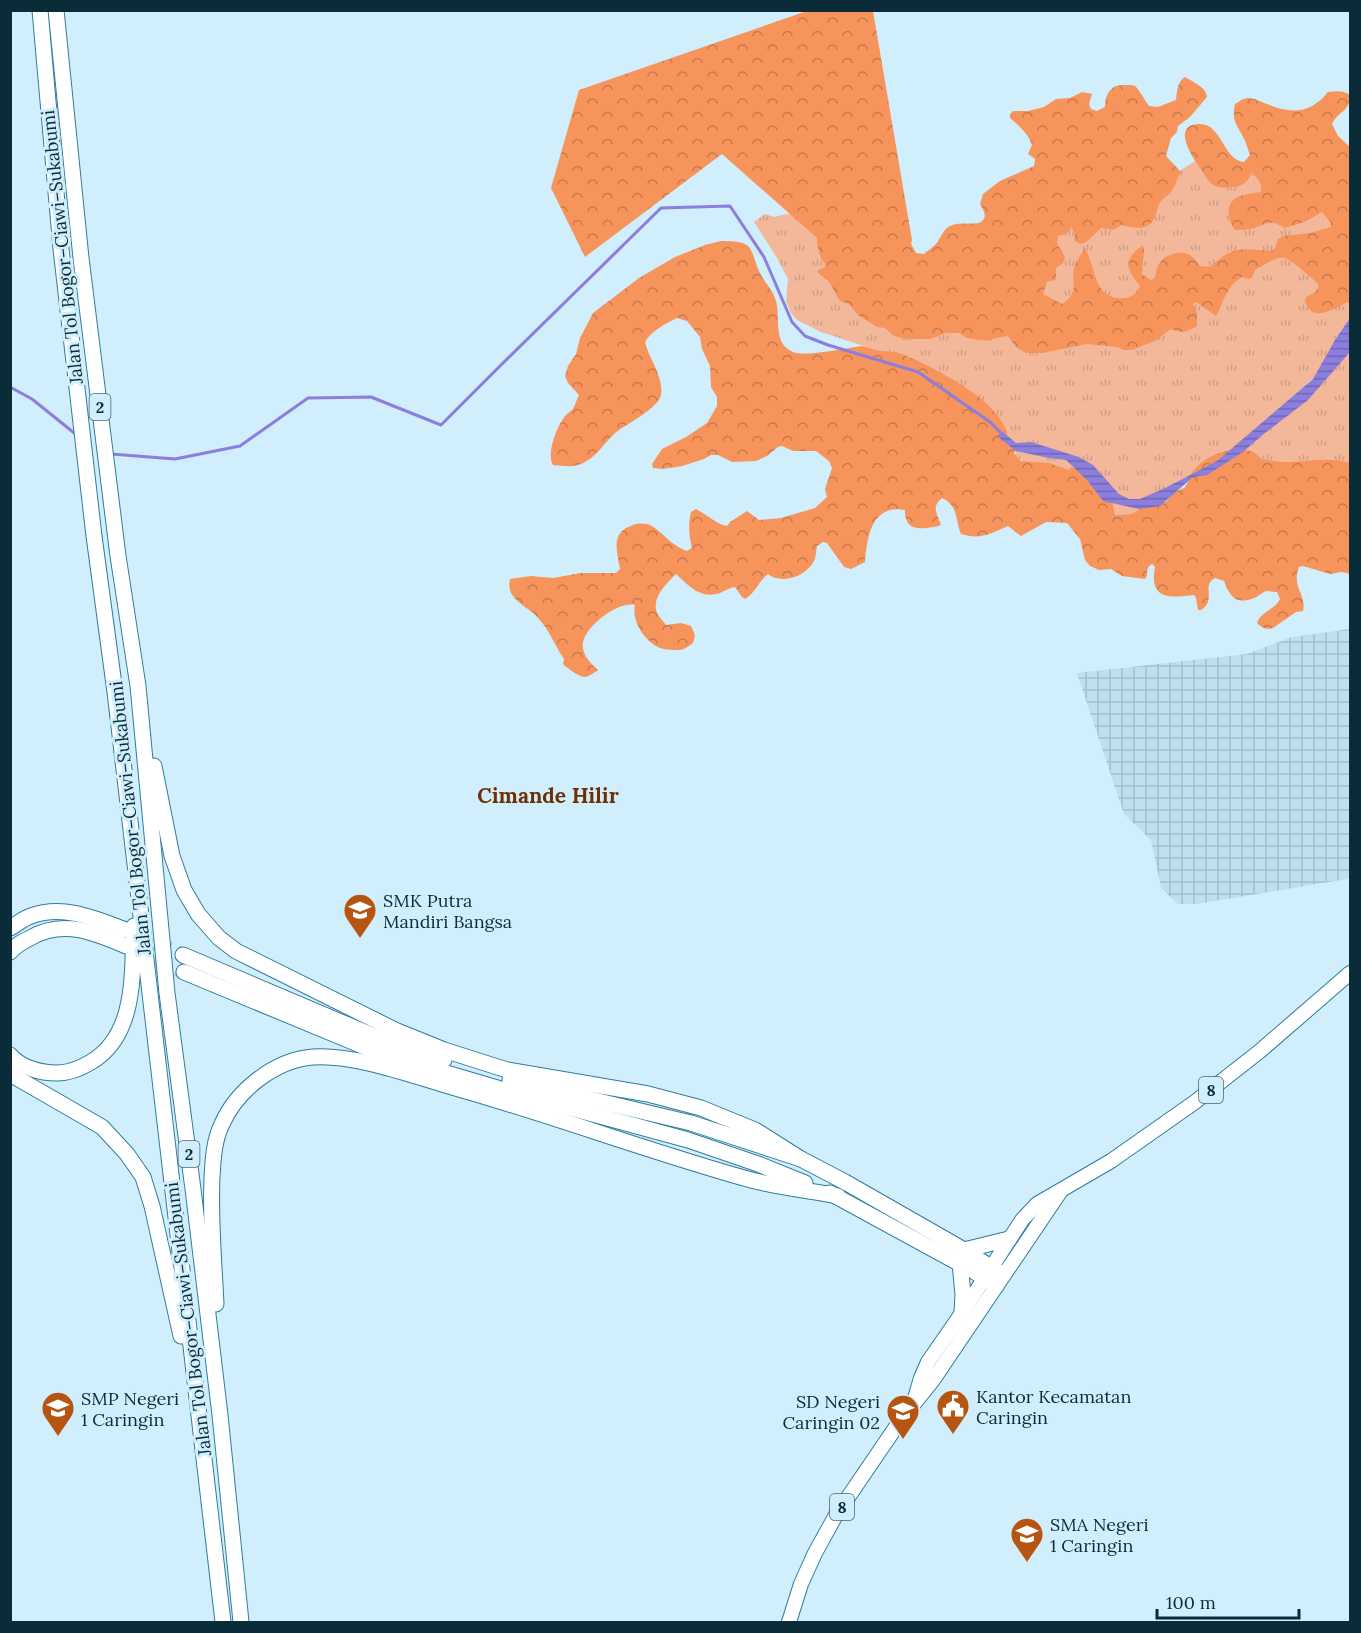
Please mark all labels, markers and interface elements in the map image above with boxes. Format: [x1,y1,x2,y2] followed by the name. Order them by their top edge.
[36,109,88,386] street label: Jalan Tol Bogor–Ciawi–Sukabumi
[90,394,110,420] road number: 2
[104,680,156,957] street label: Jalan Tol Bogor–Ciawi–Sukabumi
[477,782,619,809] district label: Cimande Hilir
[383,889,512,933] place label: SMK Putra Mandiri Bangsa
[342,892,378,939] school or university icon: SMK Putra Mandiri Bangsa
[1199,1077,1223,1103] road number: 8
[178,1141,200,1167] road number: 2
[160,1181,216,1458] street label: Jalan Tol Bogor–Ciawi–Sukabumi
[976,1385,1131,1429] place label: Kantor Kecamatan Caringin
[81,1387,179,1431] place label: SMP Negeri 1 Caringin
[935,1388,971,1435] public building icon: Kantor Kecamatan Caringin
[40,1390,76,1437] school or university icon: SMP Negeri 1 Caringin
[783,1390,880,1434] place label: SD Negeri Caringin 02
[885,1393,921,1440] school or university icon: SD Negeri Caringin 02
[830,1494,854,1520] road number: 8
[1050,1513,1149,1557] place label: SMA Negeri 1 Caringin
[1009,1516,1045,1563] school or university icon: SMA Negeri 1 Caringin
[1157,1582,1300,1620] scale bar
[1166,1591,1216,1614] text: 100 m

